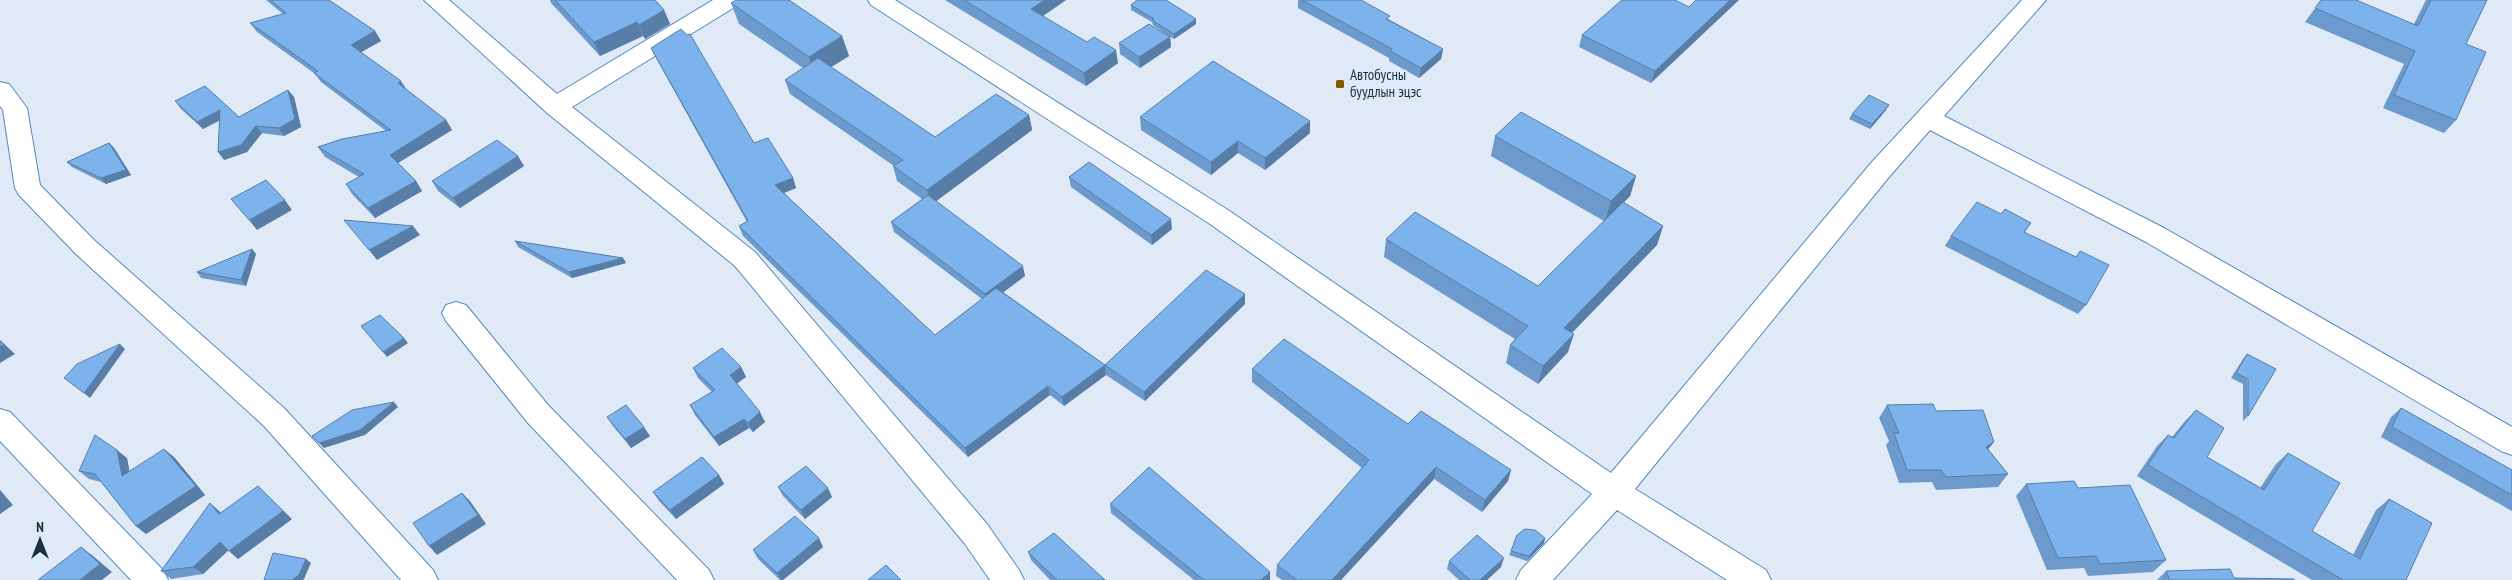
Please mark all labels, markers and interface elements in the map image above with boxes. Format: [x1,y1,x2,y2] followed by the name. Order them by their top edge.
[1350,65,1422,101] place label: Автобусны буудлын эцэс
[1334,78,1346,90] marker: Автобусны буудлын эцэс
[15,515,65,565] north arrow
[36,518,44,536] text: N

